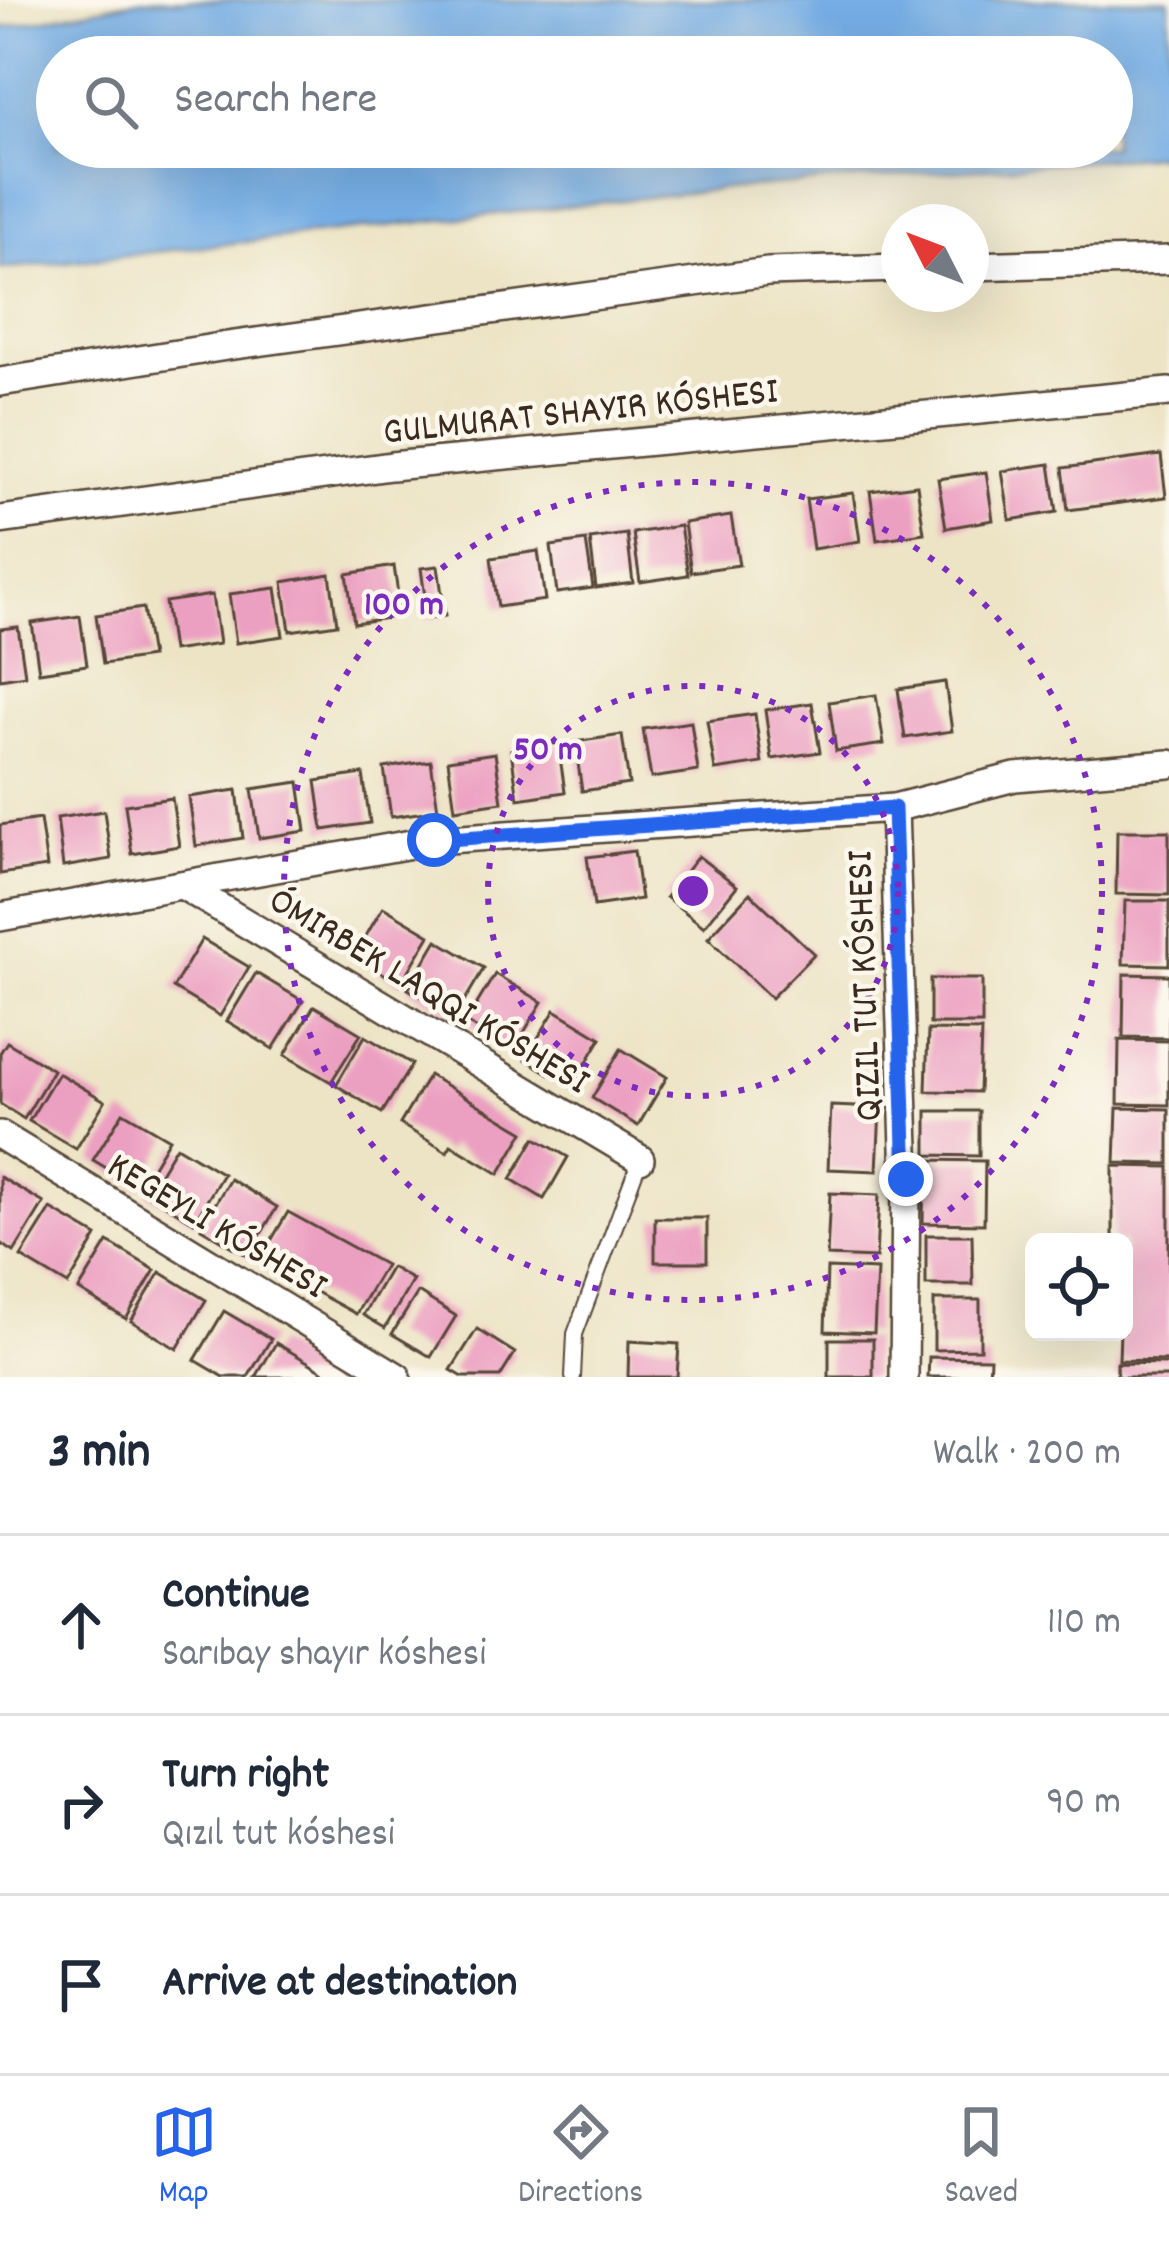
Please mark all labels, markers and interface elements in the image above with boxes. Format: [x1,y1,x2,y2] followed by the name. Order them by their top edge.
[36,36,1133,168] search box
[78,69,144,135] icon: search
[174,70,377,134] text: Search here
[881,204,989,312] north arrow
[380,366,781,463] street label: GULMURAT SHAYIR KÓSHESI
[364,581,444,633] text: 100 m
[513,726,583,778] text: 50 m
[407,813,461,867] route start
[835,849,900,1122] street label: QIZIL TUT KÓSHESI
[672,870,714,912] centre of rings
[257,876,598,1111] street label: ÓMIRBEK LAQQI KÓSHESI
[95,1141,336,1316] street label: KEGEYLI KÓSHESI
[879,1152,933,1206] route end
[1025,1233,1133,1341] map controls
[1025,1233,1133,1341] button: locate
[48,1419,150,1491] text: 3 min
[933,1428,1121,1483] text: Walk · 200 m
[162,1565,310,1629] text: Continue
[48,1592,114,1658] icon: ahead
[1047,1597,1121,1652] text: 110 m
[162,1629,486,1684] text: Sarıbay shayır kóshesi
[162,1745,329,1809] text: Turn right
[48,1772,114,1838] icon: right
[1046,1777,1121,1832] text: 90 m
[162,1809,395,1864] text: Qızıl tut kóshesi
[48,1952,114,2018] icon: arrive
[162,1953,517,2017] text: Arrive at destination
[151,2099,217,2218] tab: Map
[518,2099,643,2218] tab: Directions
[945,2099,1018,2218] tab: Saved

